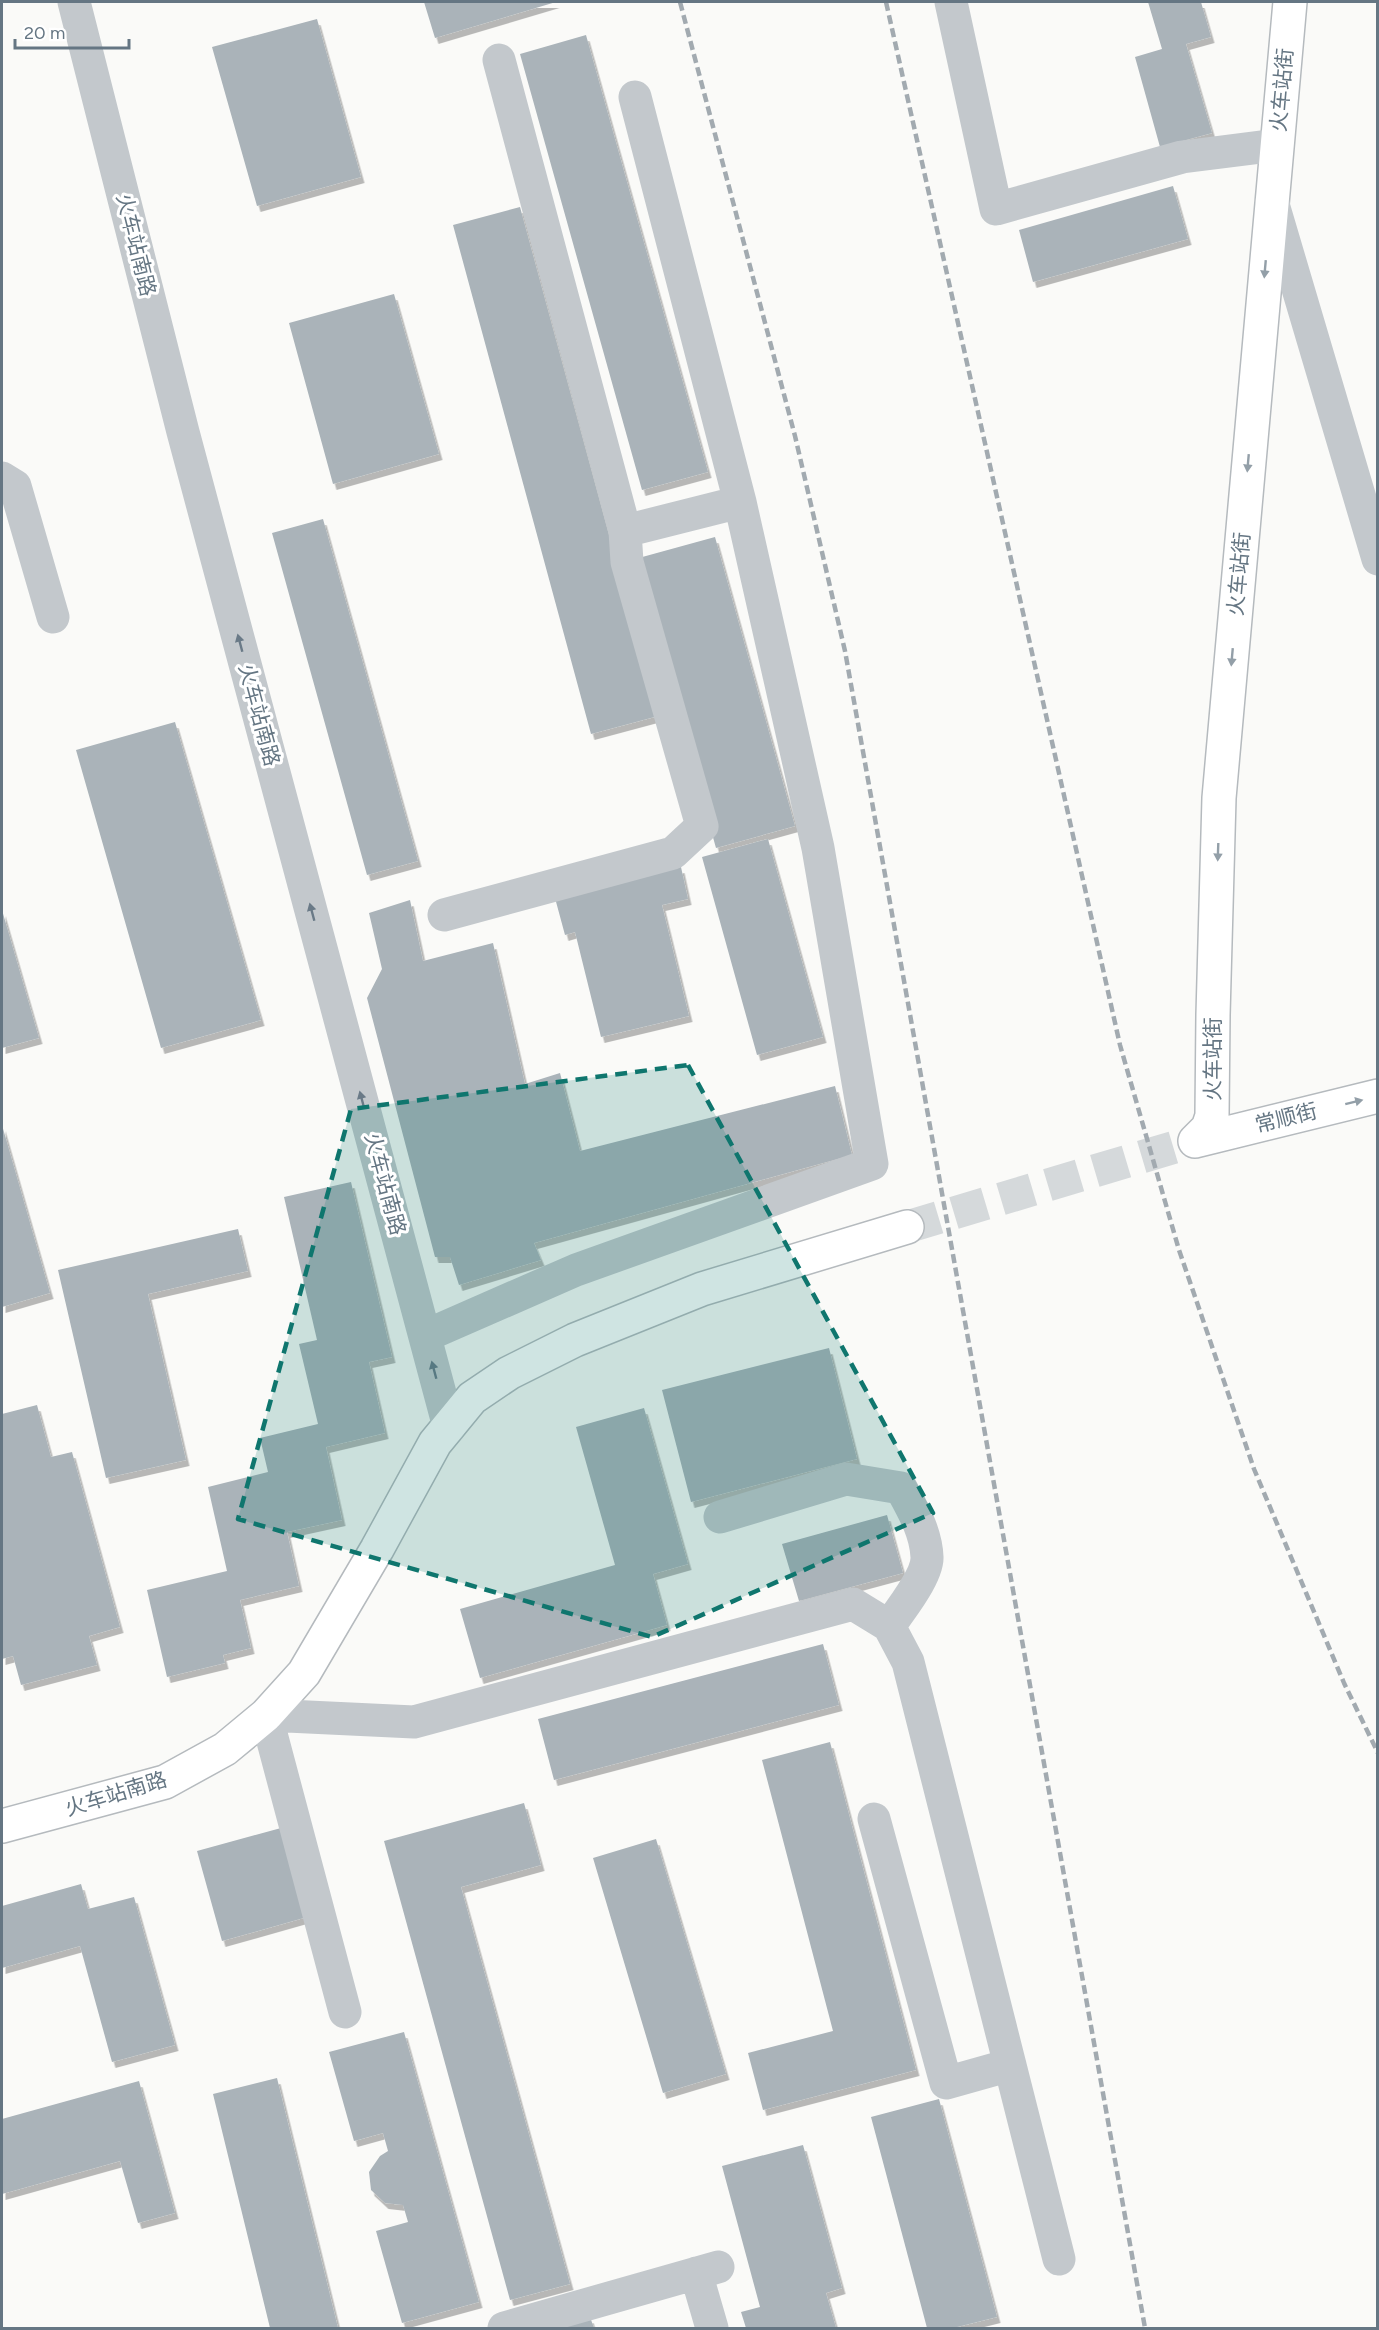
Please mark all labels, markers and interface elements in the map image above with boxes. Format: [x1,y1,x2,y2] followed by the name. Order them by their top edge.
[15,12,129,50] scale bar
[24,22,65,44] text: 20 m
[1265,47,1298,133] street label: 火车站街
[112,191,161,299] street label: 火车站南路
[1260,259,1270,278] one-way arrow
[1243,454,1253,473] one-way arrow
[1222,531,1255,617] street label: 火车站街
[234,633,244,652] one-way arrow
[1227,648,1236,667] one-way arrow
[234,661,285,769] street label: 火车站南路
[1213,842,1222,861] one-way arrow
[307,903,316,921] one-way arrow
[1200,1017,1225,1101] street label: 火车站街
[357,1091,367,1110] one-way arrow
[1344,1096,1363,1106] one-way arrow
[1252,1098,1319,1137] street label: 常顺街
[360,1130,411,1238] street label: 火车站南路
[429,1361,438,1379] one-way arrow
[62,1766,170,1821] street label: 火车站南路

